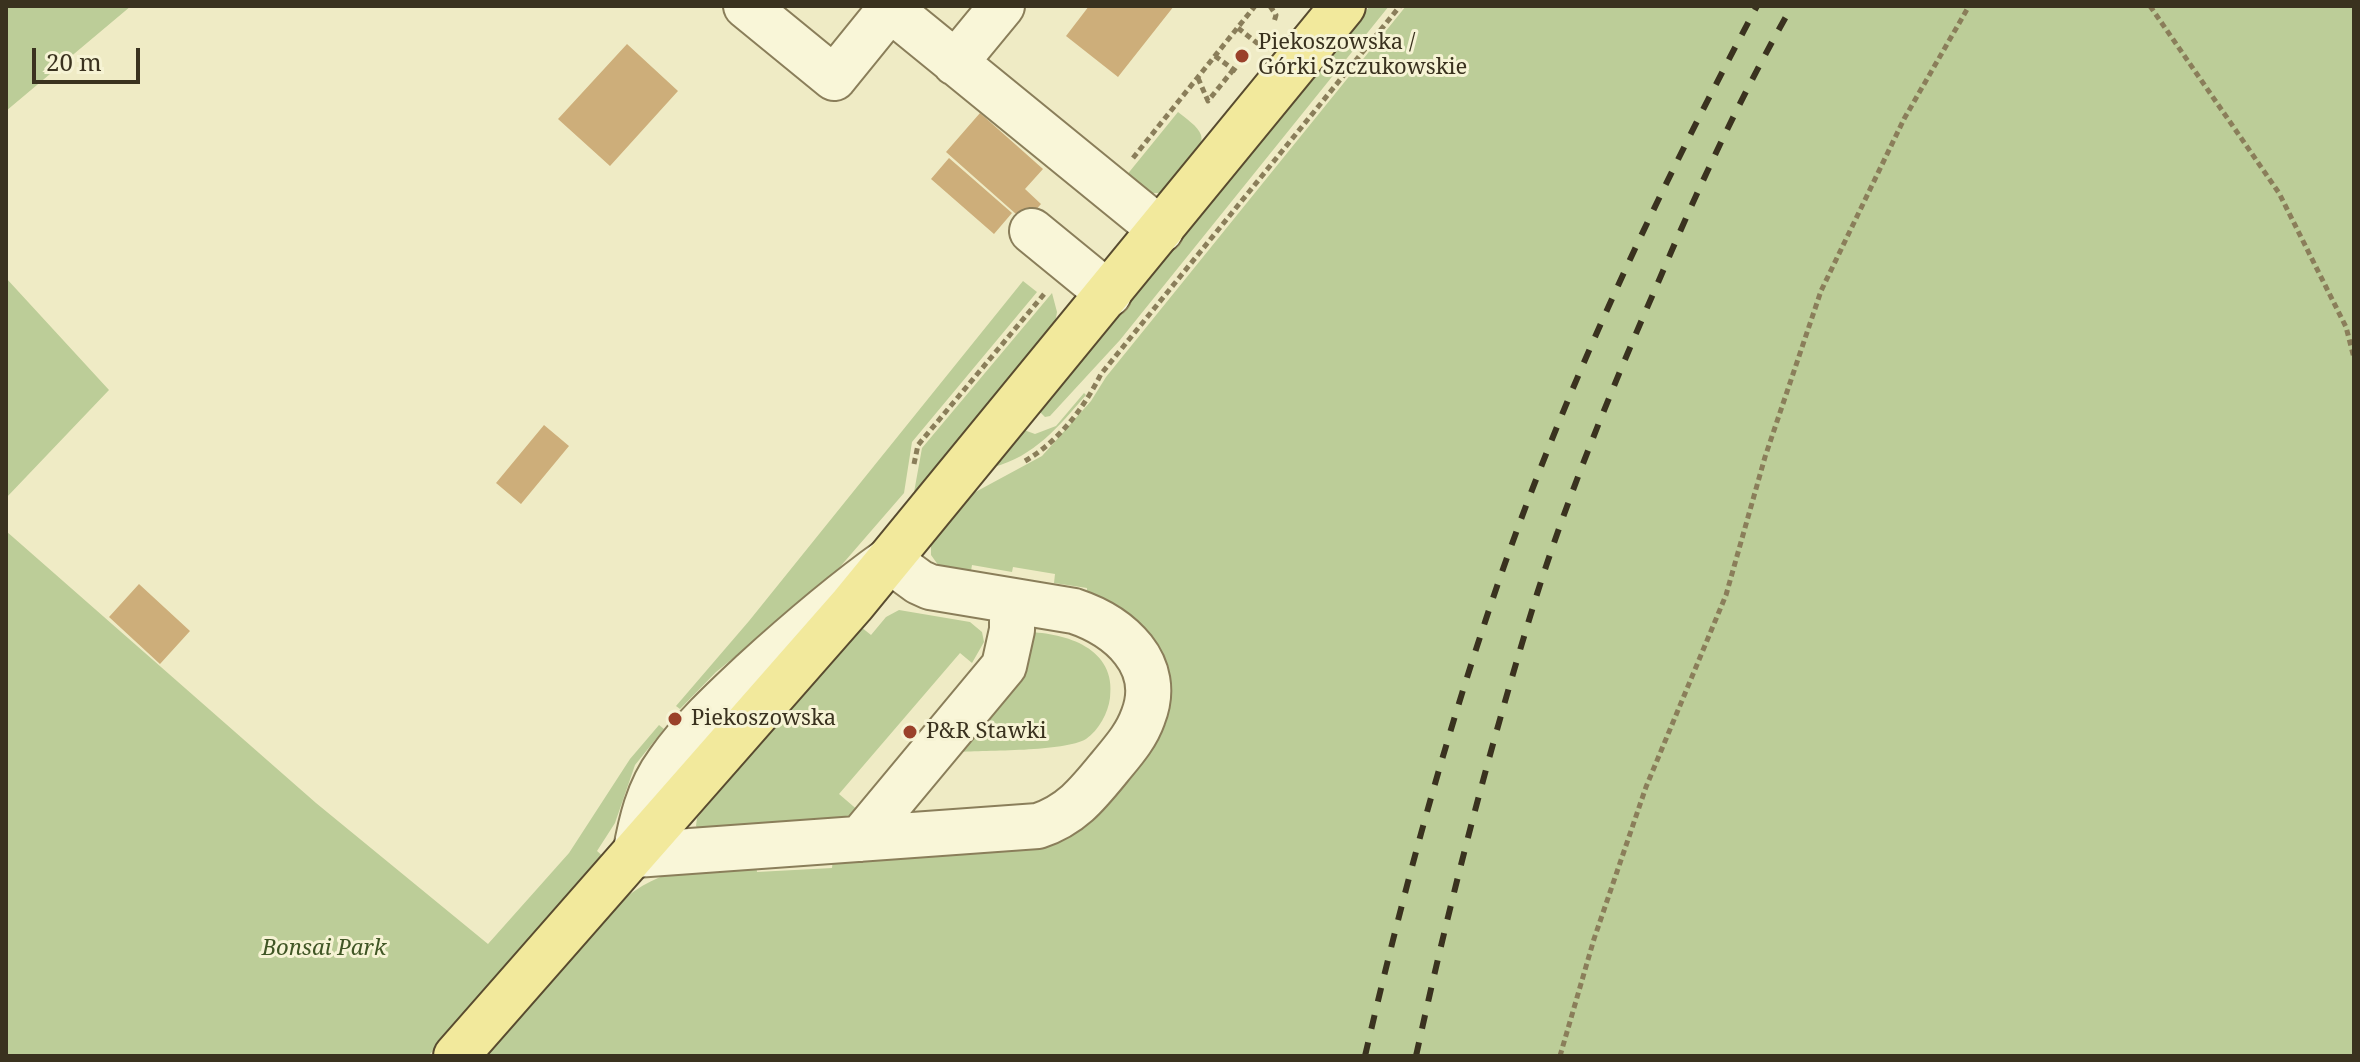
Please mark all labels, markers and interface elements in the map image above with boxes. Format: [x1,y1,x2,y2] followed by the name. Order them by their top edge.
[1258,30,1467,82] place label: Piekoszowska / Górki Szczukowskie
[36,32,144,82] scale bar
[46,45,102,78] text: 20 m
[1233,47,1251,65] marker: Piekoszowska / Górki Szczukowskie
[691,706,836,732] place label: Piekoszowska
[666,710,684,728] marker: Piekoszowska
[926,719,1047,745] place label: P&R Stawki
[901,723,919,741] marker: P&R Stawki
[262,936,386,962] park label: Bonsai Park

